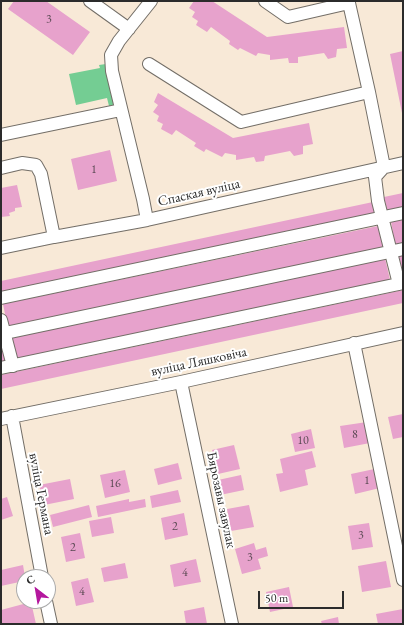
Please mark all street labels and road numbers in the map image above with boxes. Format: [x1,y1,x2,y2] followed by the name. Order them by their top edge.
[156,175,242,211] street label: Спаская вуліца
[149,344,249,380] street label: вуліца Ляшковіча
[203,450,239,550] street label: Бярозавы завулак
[25,452,57,536] street label: вуліца Германа

